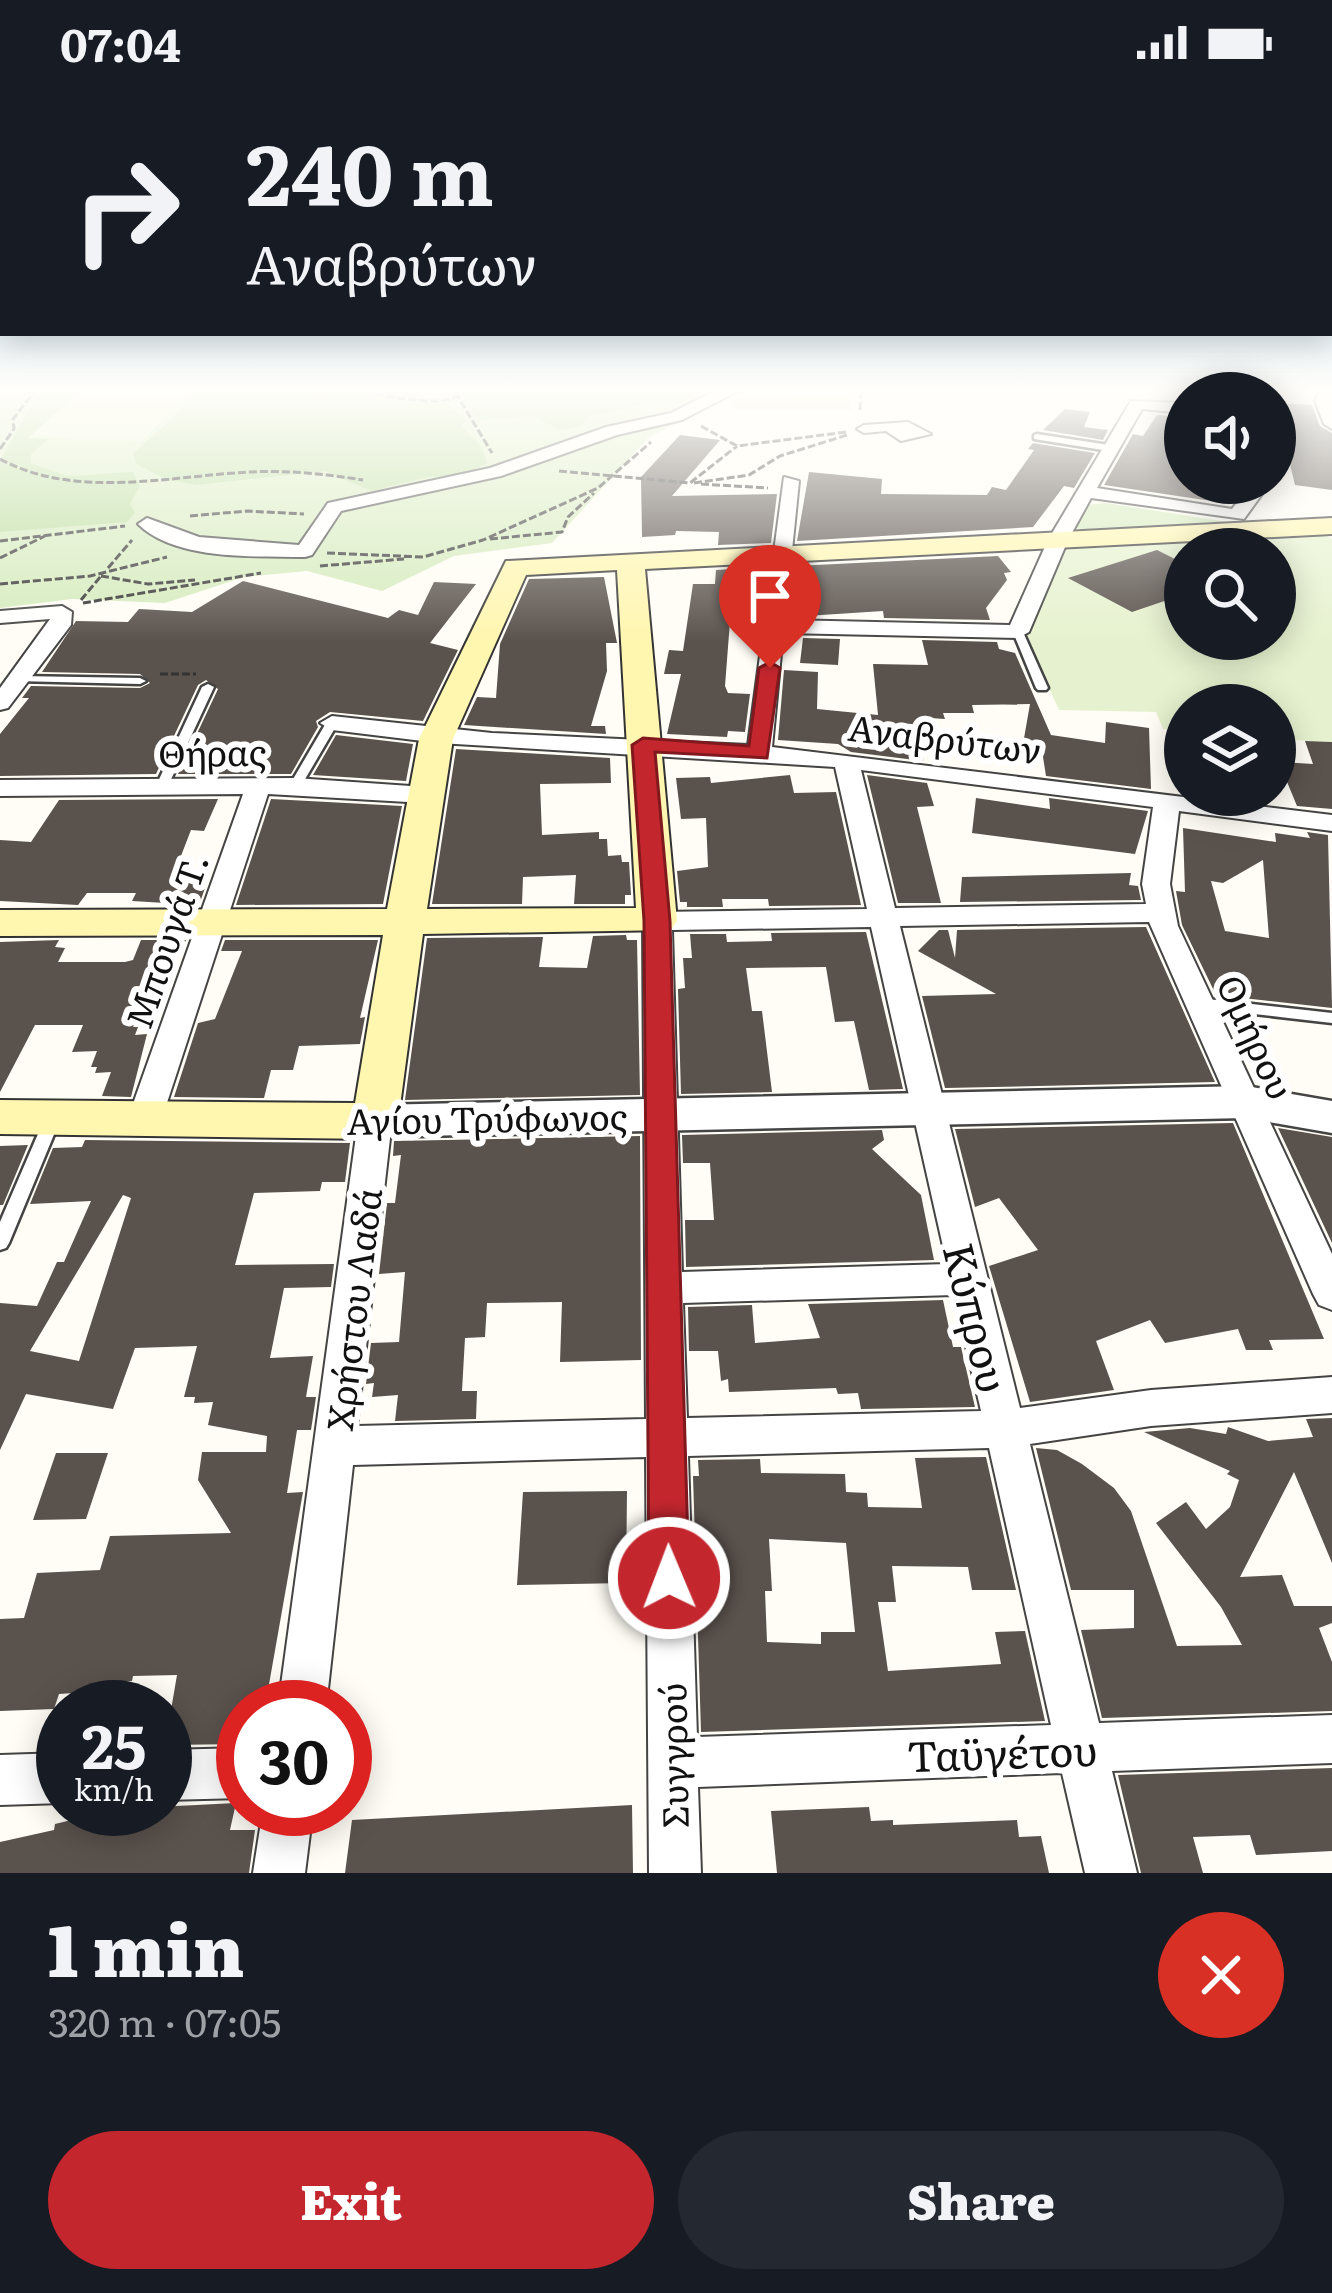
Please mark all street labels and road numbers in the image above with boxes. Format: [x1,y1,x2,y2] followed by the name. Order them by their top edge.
[845,699,1045,775] street label: Αναβρύτων
[157,724,267,778] street label: Θήρας
[110,845,220,1035] street label: Μπουγά Τ.
[1205,965,1309,1107] street label: Ομήρου
[346,1088,628,1146] street label: Αγίου Τρύφωνος
[311,1185,393,1433] street label: Χρήστου Λαδά
[930,1236,1026,1398] street label: Κύπρου
[644,1683,700,1829] street label: Συγγρού
[906,1717,1098,1785] street label: Ταϋγέτου

